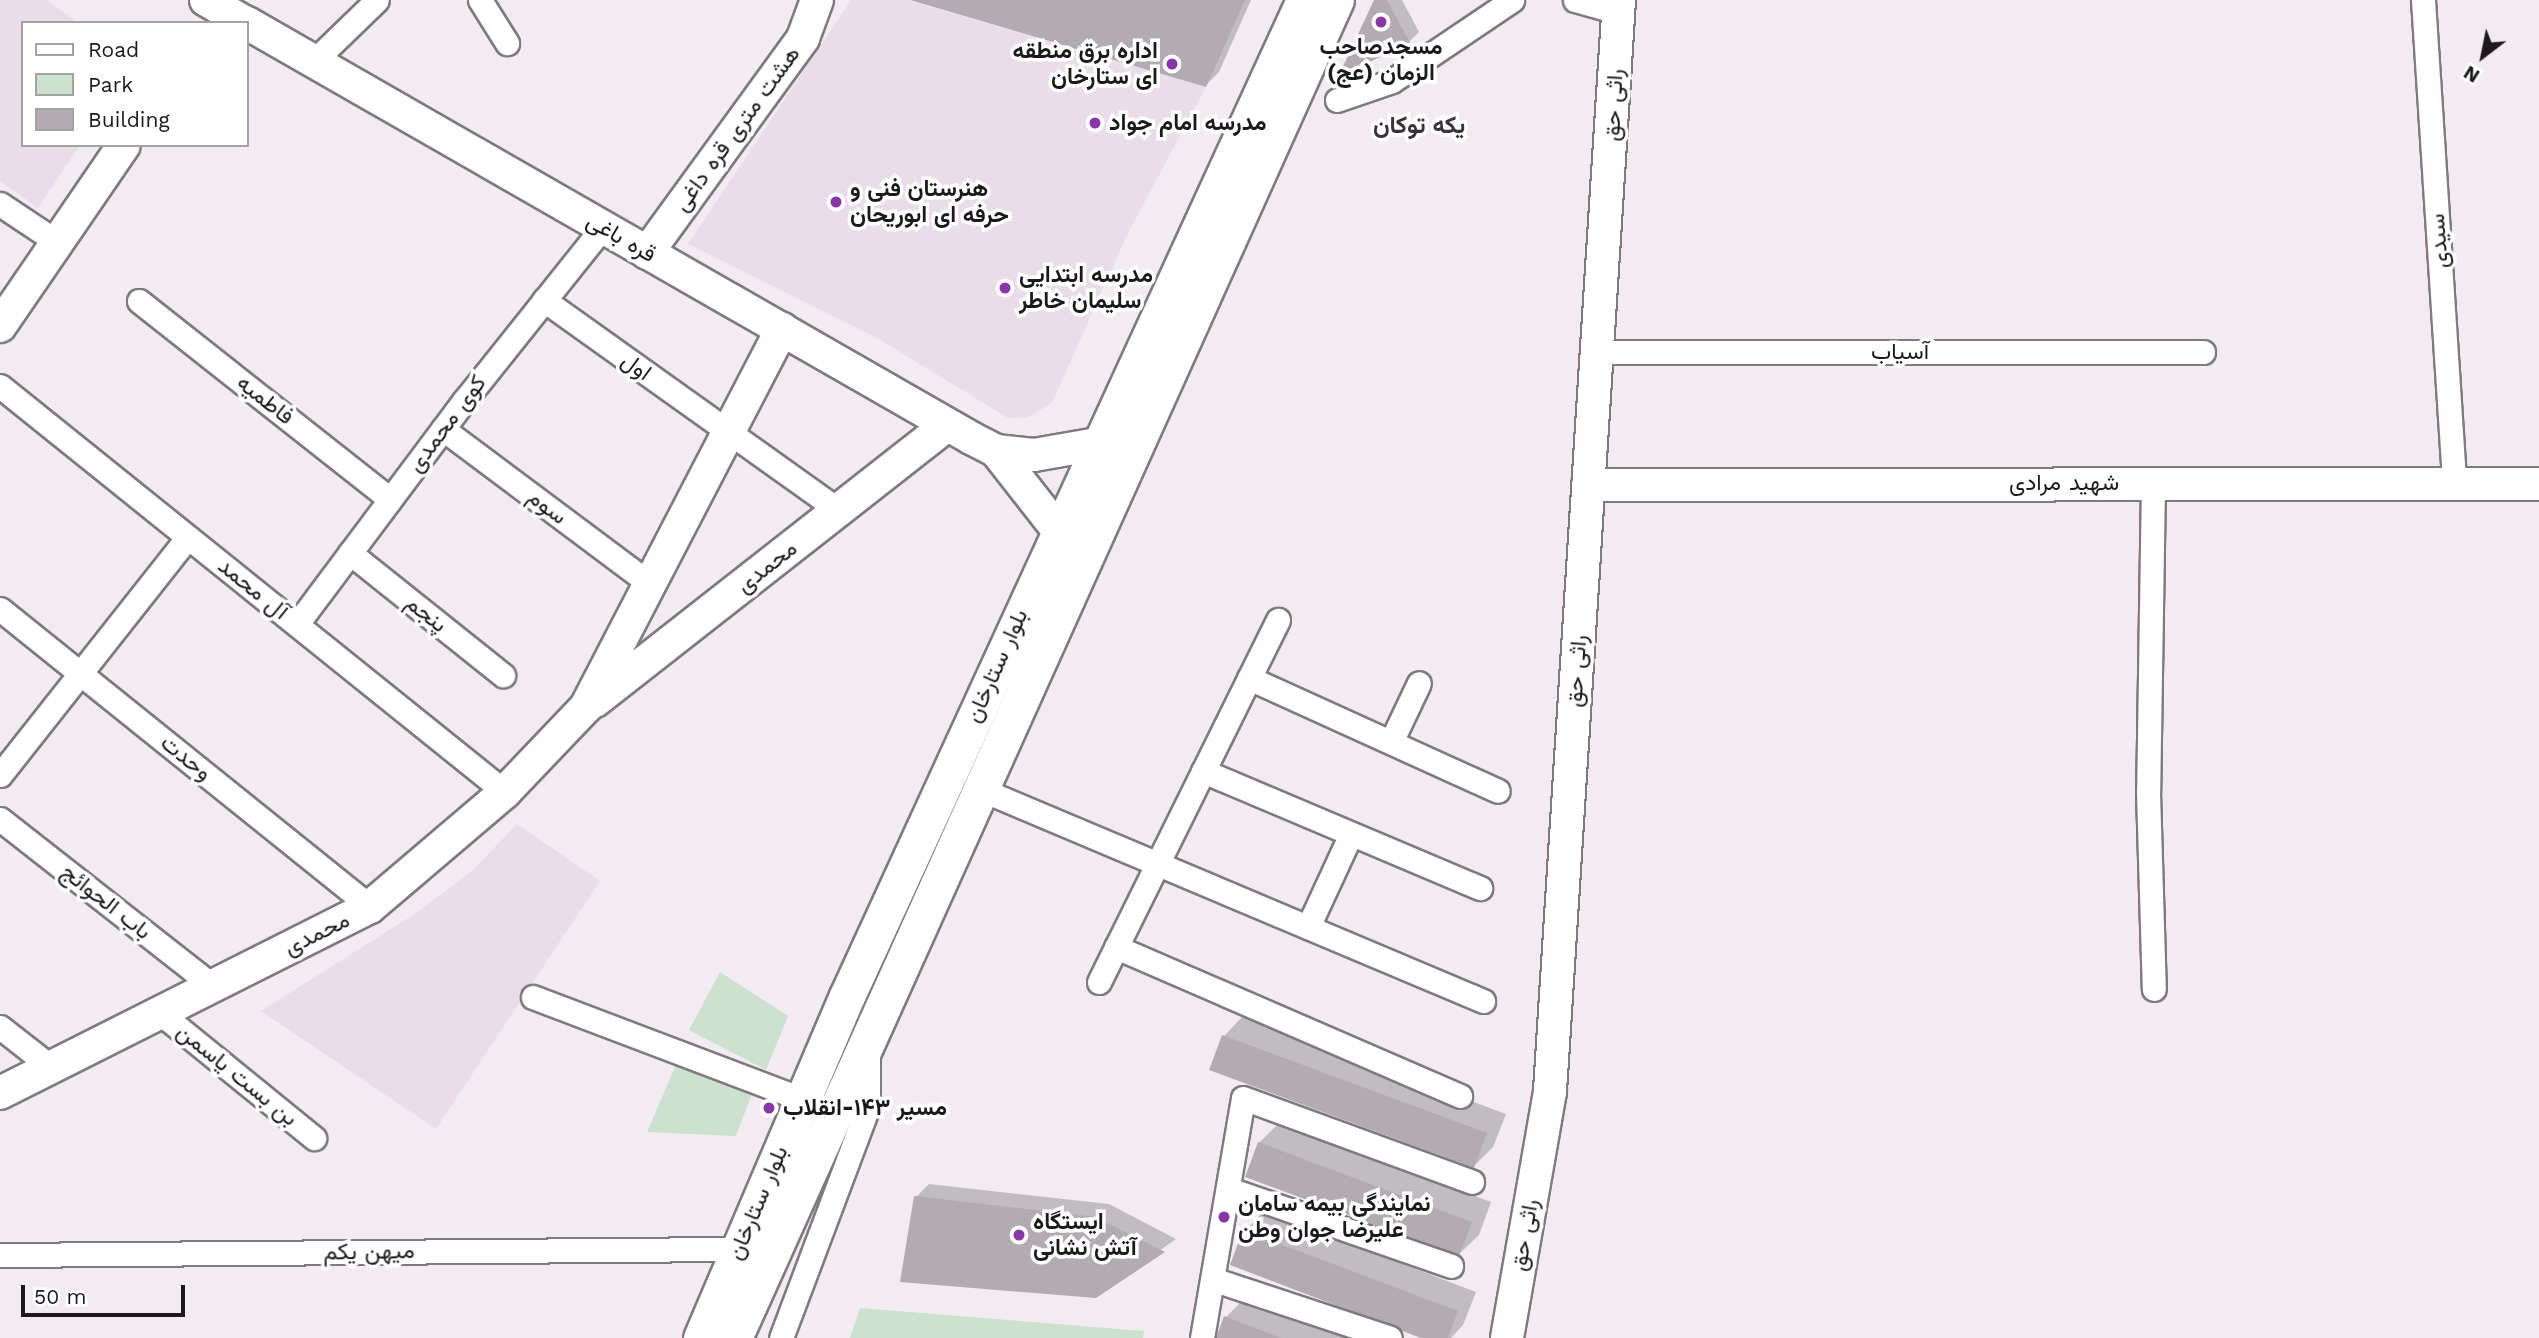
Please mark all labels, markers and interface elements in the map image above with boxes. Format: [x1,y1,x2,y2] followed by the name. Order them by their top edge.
[1373,14,1389,30] marker: مسجدصاحب الزمان (عج)
[21,21,248,147] legend
[2448,21,2518,91] north arrow
[1319,33,1443,87] place label: مسجدصاحب الزمان (عج)
[88,37,139,62] text: Road
[1013,37,1158,91] place label: اداره برق منطقه ای ستارخان
[668,41,806,217] street label: هشت متری قره داغی
[1164,56,1180,72] marker: اداره برق منطقه ای ستارخان
[2460,61,2484,88] text: N
[1598,68,1630,142] street label: راثی حق
[88,72,133,97] text: Park
[88,107,170,132] text: Building
[1109,109,1267,137] place label: مدرسه امام جواد
[1373,112,1465,140] district label: یکه توکان
[1087,115,1103,131] marker: مدرسه امام جواد
[850,175,1009,229] place label: هنرستان فنی و حرفه ای ابوریحان
[828,194,844,210] marker: هنرستان فنی و حرفه ای ابوریحان
[581,207,661,269] street label: قره باغی
[2423,213,2455,269] street label: سیدی
[1019,261,1153,315] place label: مدرسه ابتدایی سلیمان خاطر
[997,280,1013,296] marker: مدرسه ابتدایی سلیمان خاطر
[1871,338,1929,366] street label: آسیاب
[616,347,656,387] street label: اول
[231,369,299,431] street label: فاطمیه
[402,370,492,478] street label: کوی محمدی
[2009,469,2119,497] street label: شهید مرادی
[522,483,572,531] street label: سوم
[731,535,803,599] street label: محمدی
[212,552,294,626] street label: آل محمد
[400,589,452,639] street label: پنجم
[960,605,1034,727] street label: بلوار ستارخان
[1561,634,1593,708] street label: راثی حق
[155,729,217,787] street label: وحدت
[55,858,157,946] street label: باب الحوائج
[280,906,354,962] street label: محمدی
[171,1018,303,1132] street label: بن بست یاسمن
[783,1094,947,1122] place label: مسیر ۱۴۳-انقلاب
[761,1100,777,1116] marker: مسیر ۱۴۳-انقلاب
[722,1142,794,1264] street label: بلوار ستارخان
[1238,1190,1431,1244] place label: نمایندگی بیمه سامان علیرضا جوان وطن
[1505,1197,1545,1273] street label: راثی حق
[1033,1208,1137,1262] place label: ایستگاه آتش نشانی
[1216,1209,1232,1225] marker: نمایندگی بیمه سامان علیرضا جوان وطن
[1011,1227,1027,1243] marker: ایستگاه آتش نشانی
[323,1237,415,1267] street label: میهن یکم
[24,1272,189,1316] scale bar
[34,1284,86,1309] text: 50 m

